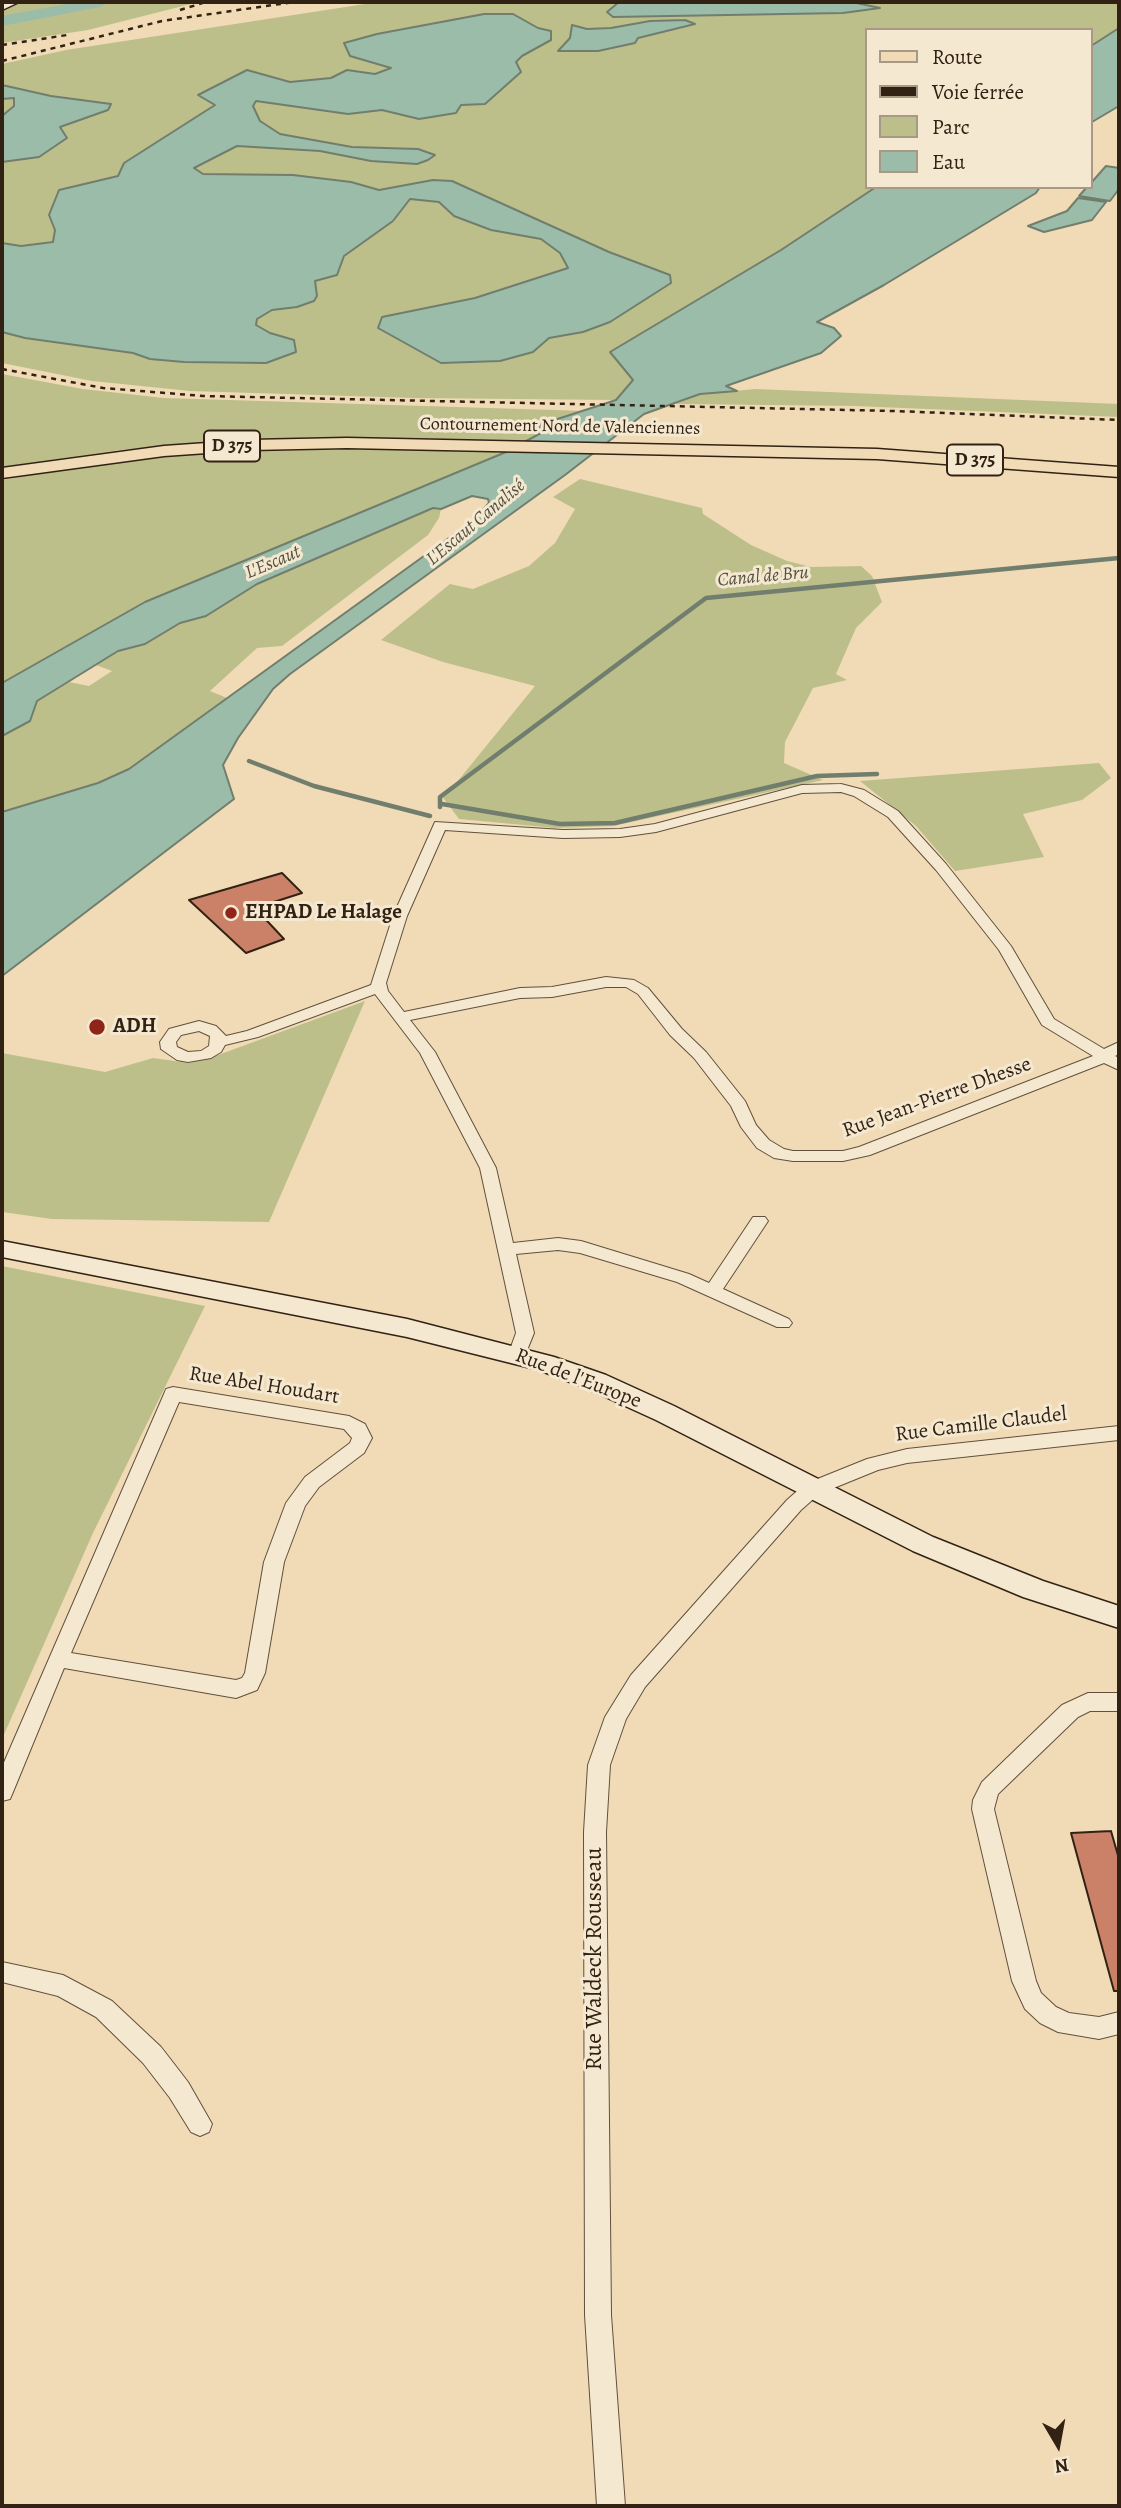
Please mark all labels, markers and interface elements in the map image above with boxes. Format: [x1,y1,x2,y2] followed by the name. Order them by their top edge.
[866,28,1093,189] legend
[932,43,982,71] text: Route
[932,78,1024,106] text: Voie ferrée
[932,113,970,141] text: Parc
[932,148,965,176] text: Eau
[420,414,700,440] street label: Contournement Nord de Valenciennes
[204,430,260,462] road number: D 375
[947,444,1003,475] road number: D 375
[422,475,530,571] water label: L'Escaut Canalisé
[242,541,304,585] water label: L'Escaut
[717,562,809,592] water label: Canal de Bru
[245,900,402,926] place label: EHPAD Le Halage
[223,905,239,921] marker: EHPAD Le Halage
[113,1014,156,1040] place label: ADH
[87,1017,107,1037] marker: ADH
[839,1052,1035,1144] street label: Rue Jean-Pierre Dhesse
[511,1343,645,1415] street label: Rue de l'Europe
[187,1362,341,1410] street label: Rue Abel Houdart
[894,1402,1068,1448] street label: Rue Camille Claudel
[581,1847,609,2071] street label: Rue Waldeck Rousseau
[1023,2410,1093,2480] north arrow
[1053,2452,1071,2480] text: N

